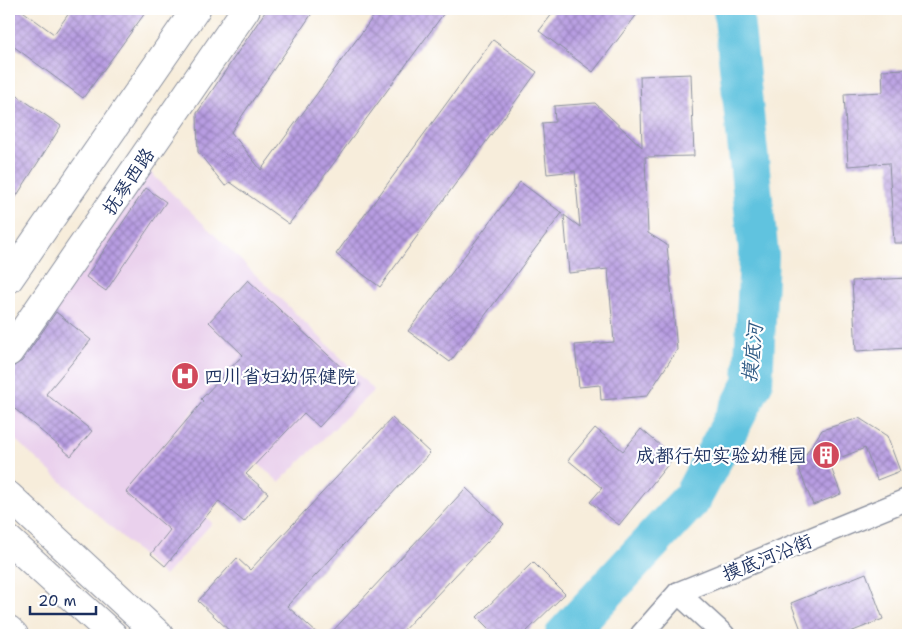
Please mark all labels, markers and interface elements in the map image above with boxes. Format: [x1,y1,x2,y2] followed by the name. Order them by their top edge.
[97,143,160,220] street label: 抚琴西路
[736,319,768,384] water label: 摸底河
[170,361,200,391] hospital icon: 四川省妇幼保健院
[204,364,356,389] place label: 四川省妇幼保健院
[811,440,841,470] building icon: 成都行知实验幼稚园
[636,443,807,468] place label: 成都行知实验幼稚园
[718,528,816,587] street label: 摸底河沿街
[30,584,96,616] scale bar
[38,591,77,611] text: 20 m

